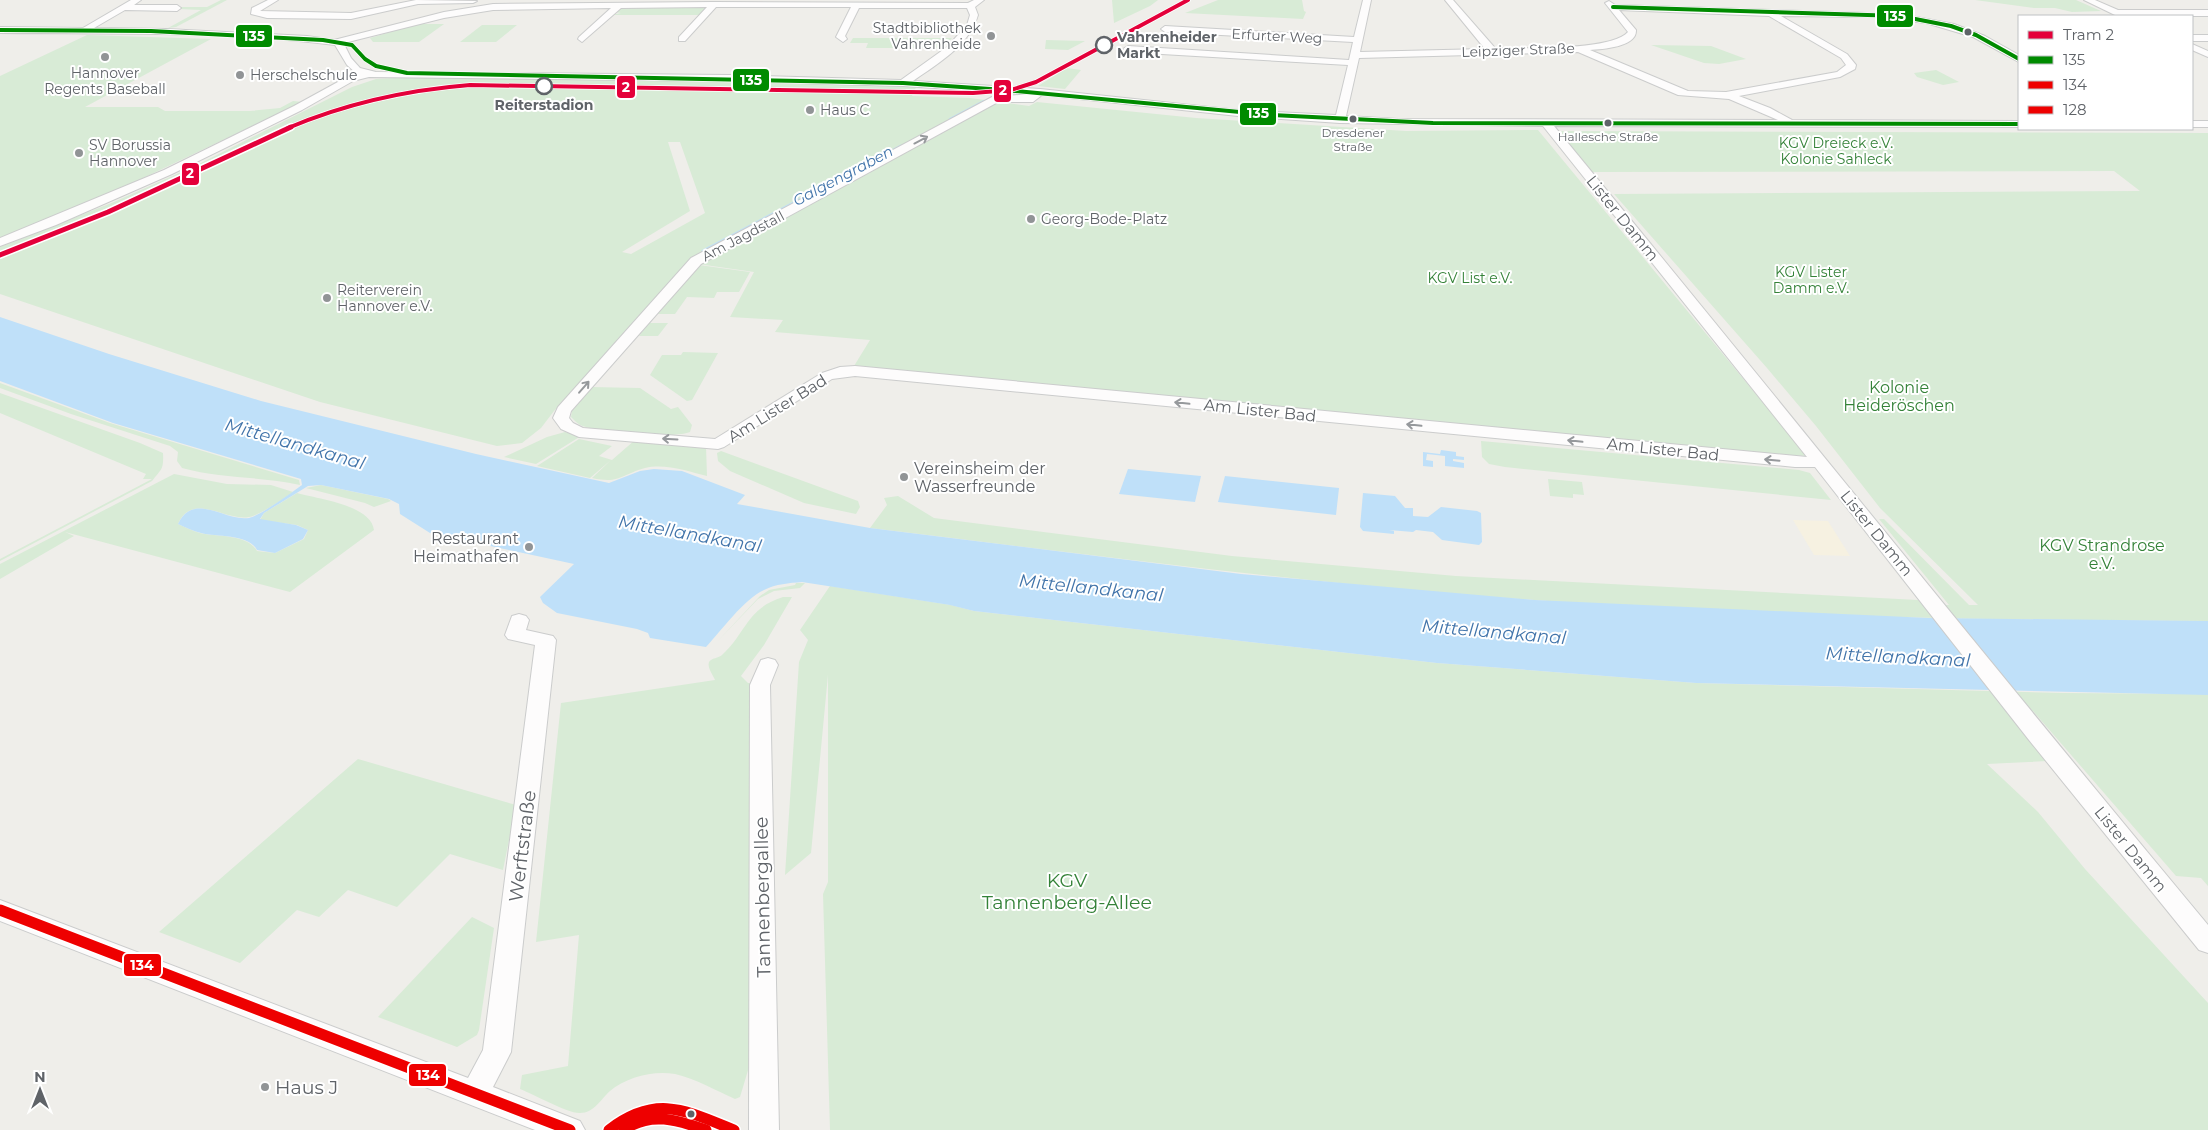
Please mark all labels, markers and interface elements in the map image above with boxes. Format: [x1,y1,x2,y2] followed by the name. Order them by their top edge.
[1876,4,1914,28] line badge: 135
[1884,7,1906,25] text: 135
[2018,15,2193,130] legend
[873,19,982,53] place label: Stadtbibliothek Vahrenheide
[235,24,273,48] line badge: 135
[1231,25,1323,47] street label: Erfurter Weg
[2063,25,2114,44] text: Tram 2
[243,27,265,45] text: 135
[1963,27,1973,37] unlabelled marker
[1116,28,1217,62] place label: Vahrenheider Markt
[985,30,997,42] marker: Stadtbibliothek Vahrenheide
[1095,36,1113,54] marker: Vahrenheider Markt
[1461,39,1575,61] street label: Leipziger Straße
[2063,50,2085,69] text: 135
[99,51,111,63] marker: Hannover Regents Baseball
[44,64,166,98] place label: Hannover Regents Baseball
[250,66,357,84] place label: Herschelschule
[732,68,770,92] line badge: 135
[234,69,246,81] marker: Herschelschule
[740,71,762,89] text: 135
[616,75,636,99] line badge: 2
[2063,75,2087,94] text: 134
[535,77,553,95] marker: Reiterstadion
[622,78,630,96] text: 2
[993,79,1012,103] line badge: 2
[999,81,1007,99] text: 2
[495,96,593,114] place label: Reiterstadion
[2063,100,2087,119] text: 128
[820,101,870,119] place label: Haus C
[1239,102,1277,126] line badge: 135
[804,104,816,116] marker: Haus C
[1247,104,1269,122] text: 135
[1348,114,1358,124] marker: Dresdener Straße
[1603,118,1613,128] marker: Hallesche Straße
[1321,125,1385,154] place label: Dresdener Straße
[1558,129,1658,144] place label: Hallesche Straße
[1779,134,1893,168] park label: KGV Dreieck e.V. Kolonie Sahleck
[914,135,929,145] one-way arrow
[89,136,171,170] place label: SV Borussia Hannover
[789,141,896,210] water label: Galgengraben
[73,147,85,159] marker: SV Borussia Hannover
[181,162,200,186] line badge: 2
[186,164,194,182] text: 2
[1582,172,1663,265] street label: Lister Damm
[699,207,787,265] street label: Am Jagdstall
[1041,210,1167,228] place label: Georg-Bode-Platz
[1025,213,1037,225] marker: Georg-Bode-Platz
[1773,263,1849,297] park label: KGV Lister Damm e.V.
[1427,269,1513,287] park label: KGV List e.V.
[337,281,432,315] place label: Reiterverein Hannover e.V.
[321,292,333,304] marker: Reiterverein Hannover e.V.
[724,370,830,446] street label: Am Lister Bad
[1843,378,1955,415] park label: Kolonie Heideröschen
[578,381,589,394] one-way arrow
[1203,395,1317,426] street label: Am Lister Bad
[1175,398,1191,407] one-way arrow
[222,413,368,475] water label: Mittellandkanal
[1406,420,1422,430] one-way arrow
[662,434,678,443] one-way arrow
[1606,434,1720,465] street label: Am Lister Bad
[1568,436,1584,446] one-way arrow
[1764,455,1780,465] one-way arrow
[914,459,1046,496] place label: Vereinsheim der Wasserfreunde
[898,471,910,483] marker: Vereinsheim der Wasserfreunde
[1836,487,1917,580] street label: Lister Damm
[617,511,763,557] water label: Mittellandkanal
[413,529,519,566] place label: Restaurant Heimathafen
[2039,536,2165,573] park label: KGV Strandrose e.V.
[523,541,535,553] marker: Restaurant Heimathafen
[1018,569,1164,607] water label: Mittellandkanal
[1421,615,1567,649] water label: Mittellandkanal
[1825,642,1971,672] water label: Mittellandkanal
[504,789,541,903] street label: Werftstraße
[2090,803,2171,896] street label: Lister Damm
[750,816,775,978] street label: Tannenbergallee
[982,869,1152,914] park label: KGV Tannenberg-Allee
[123,953,162,977] line badge: 134
[130,956,154,974] text: 134
[408,1063,447,1087] line badge: 134
[15,1065,65,1115] north arrow
[416,1066,440,1084] text: 134
[34,1068,46,1086] text: N
[275,1076,338,1099] place label: Haus J
[259,1081,271,1093] marker: Haus J
[686,1109,696,1119] unlabelled marker

